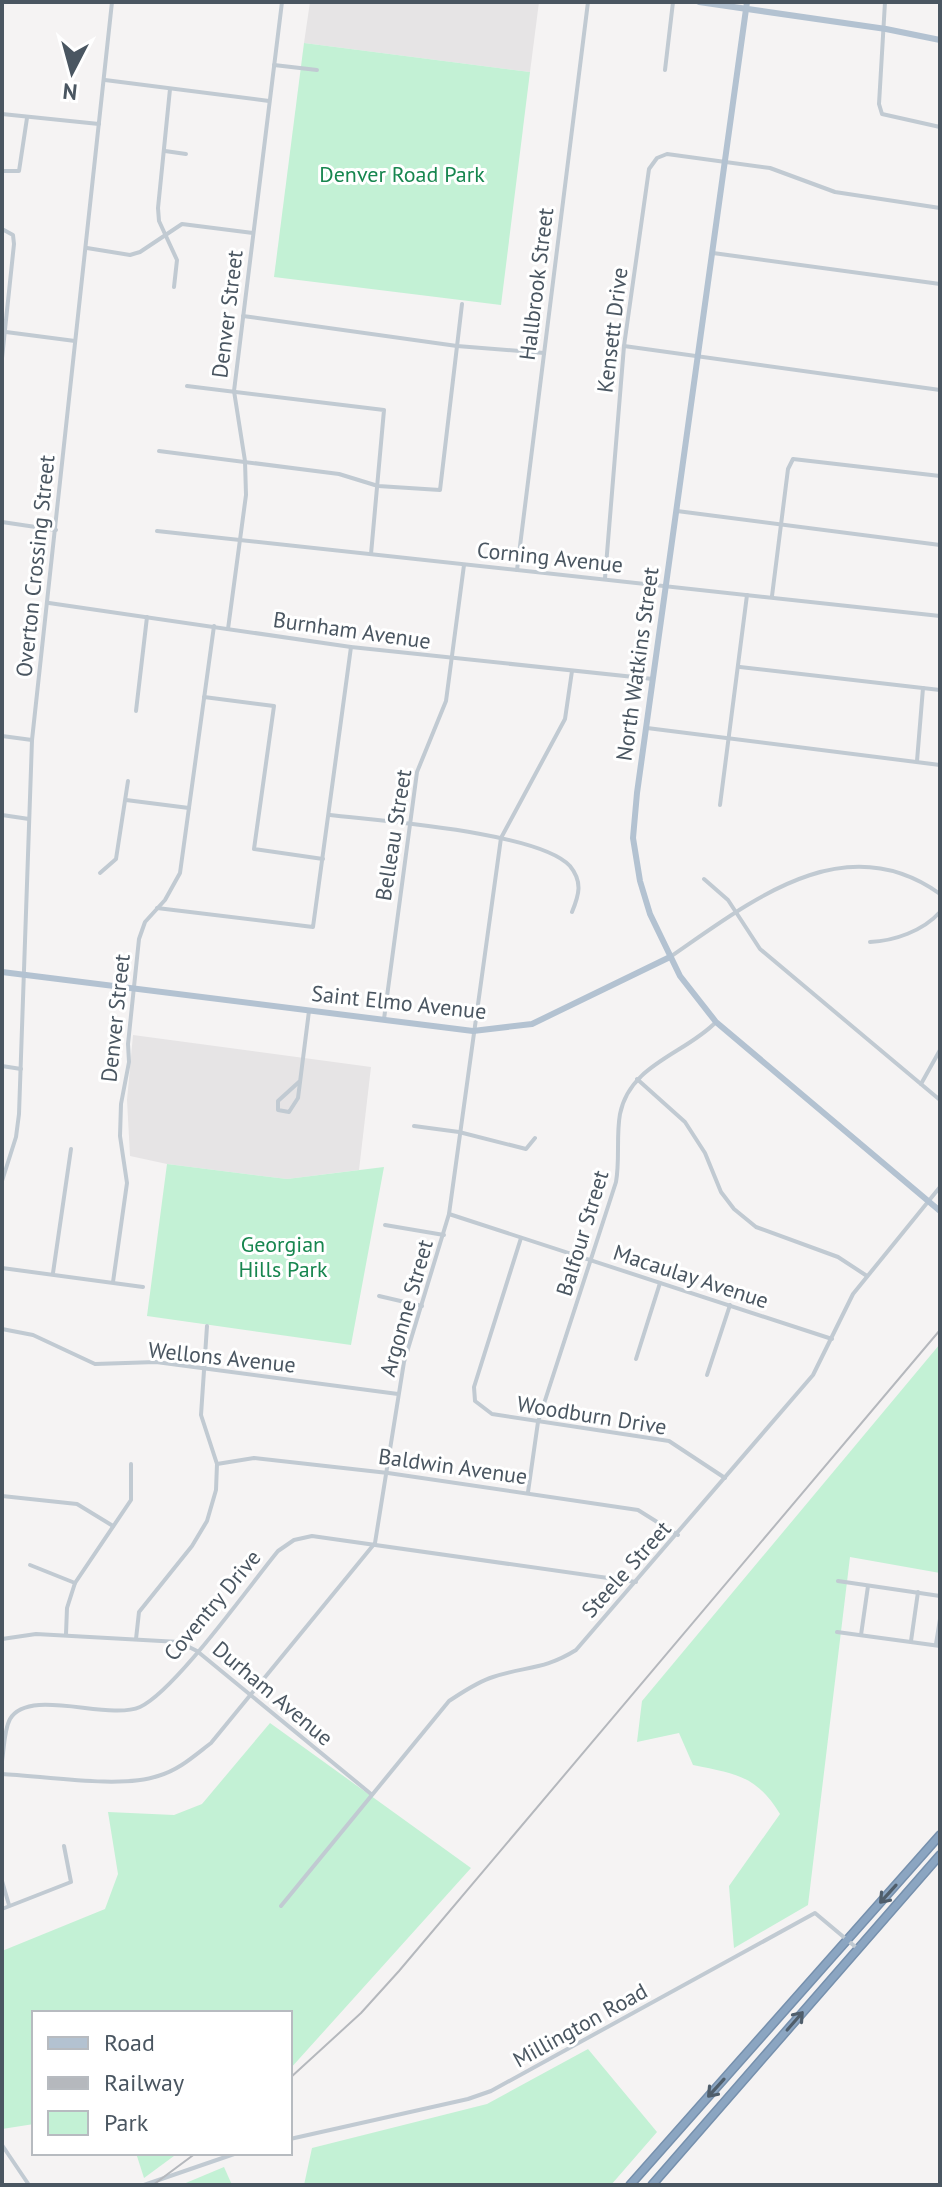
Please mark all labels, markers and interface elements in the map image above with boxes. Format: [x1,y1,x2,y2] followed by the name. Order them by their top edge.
[32,32,112,112] north arrow
[61,77,79,107] text: N
[319,160,485,188] park label: Denver Road Park
[513,206,559,362] street label: Hallbrook Street
[205,248,249,380] street label: Denver Street
[590,266,634,394] street label: Kensett Drive
[9,453,61,678] street label: Overton Crossing Street
[476,535,624,579] street label: Corning Avenue
[610,565,665,763] street label: North Watkins Street
[271,605,433,655] street label: Burnham Avenue
[369,767,417,903] street label: Belleau Street
[94,952,136,1083] street label: Denver Street
[310,979,488,1025] street label: Saint Elmo Avenue
[550,1166,615,1299] street label: Balfour Street
[238,1230,328,1283] park label: Georgian Hills Park
[373,1236,439,1380] street label: Argonne Street
[610,1238,772,1314] street label: Macaulay Avenue
[147,1335,297,1379] street label: Wellons Avenue
[515,1389,669,1441] street label: Woodburn Drive
[377,1442,529,1490] street label: Baldwin Avenue
[575,1514,677,1623] street label: Steele Street
[157,1544,267,1666] street label: Coventry Drive
[207,1635,339,1751] street label: Durham Avenue
[879,1883,897,1903] one-way arrow
[508,1977,652,2073] street label: Millington Road
[32,2011,292,2155] legend
[786,2011,804,2031] one-way arrow
[104,2027,155,2058] text: Road
[104,2067,184,2098] text: Railway
[707,2078,725,2098] one-way arrow
[104,2107,149,2138] text: Park

